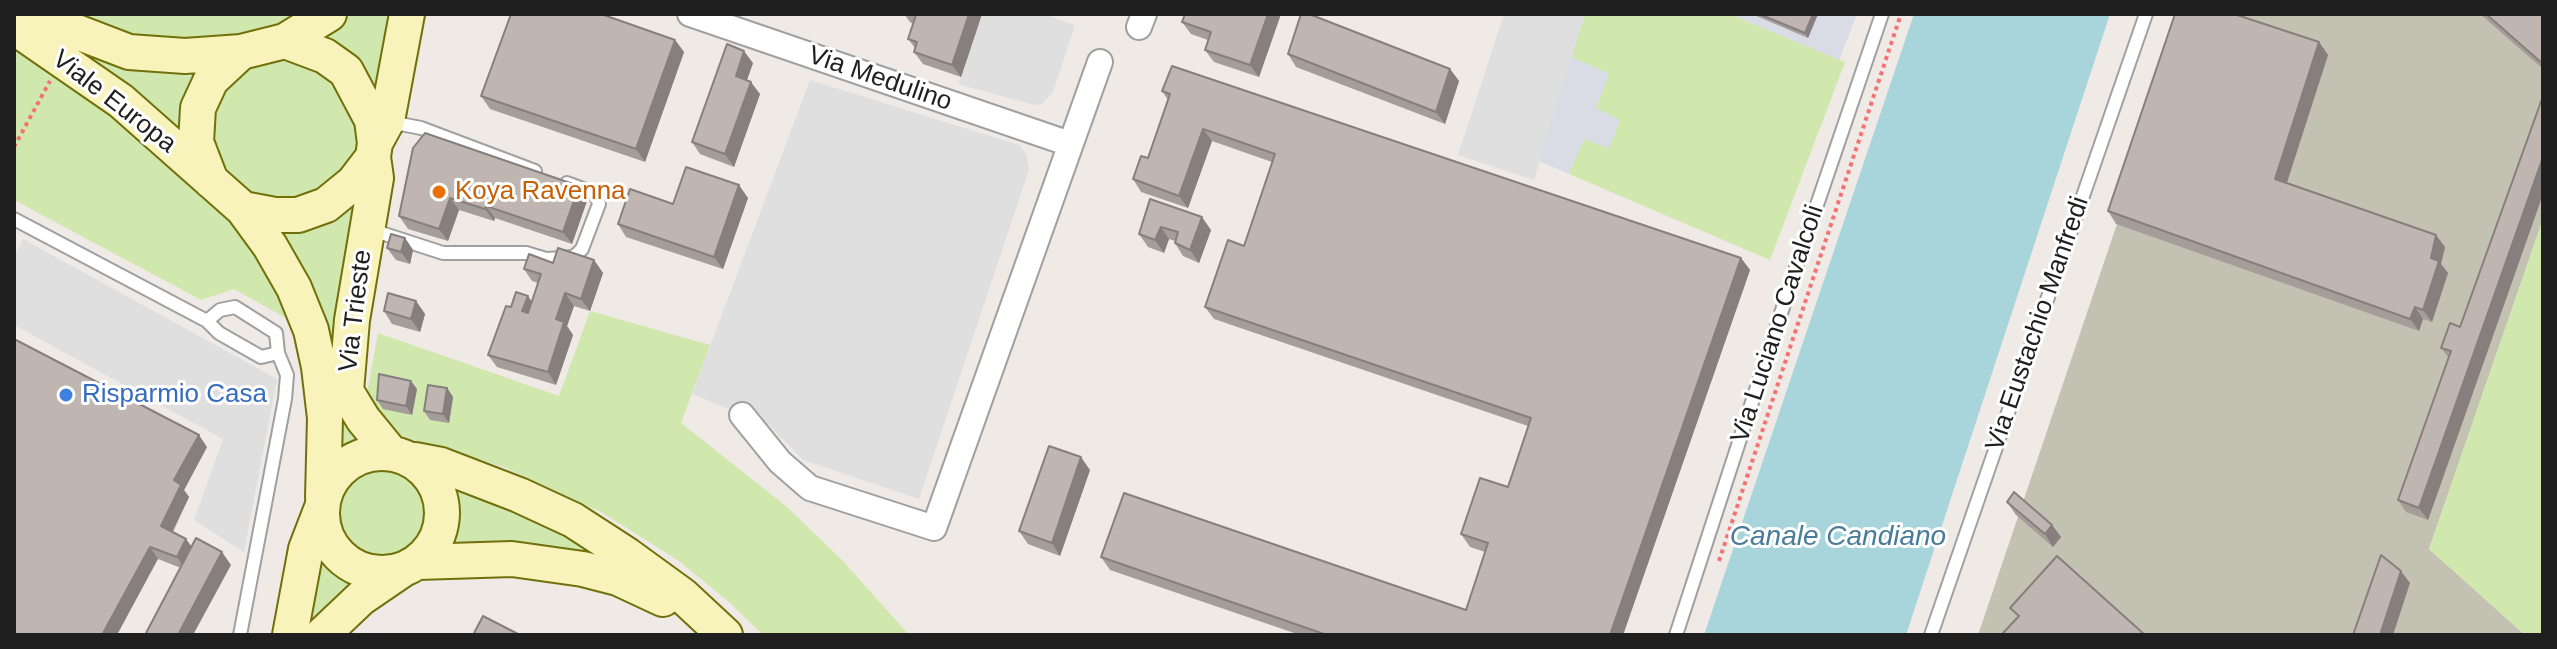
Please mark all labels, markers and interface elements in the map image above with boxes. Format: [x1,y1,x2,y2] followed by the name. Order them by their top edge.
[804,40,956,118] street label: Via Medulino
[46,44,182,160] street label: Viale Europa
[455,176,626,208] place label: Koya Ravenna
[430,183,448,201] marker: Koya Ravenna
[1980,193,2096,455] street label: Via Eustachio Manfredi
[1725,201,1831,447] street label: Via Luciano Cavalcoli
[333,248,379,374] street label: Via Trieste
[82,379,267,411] place label: Risparmio Casa
[57,386,75,404] marker: Risparmio Casa
[1730,520,1946,554] water label: Canale Candiano

